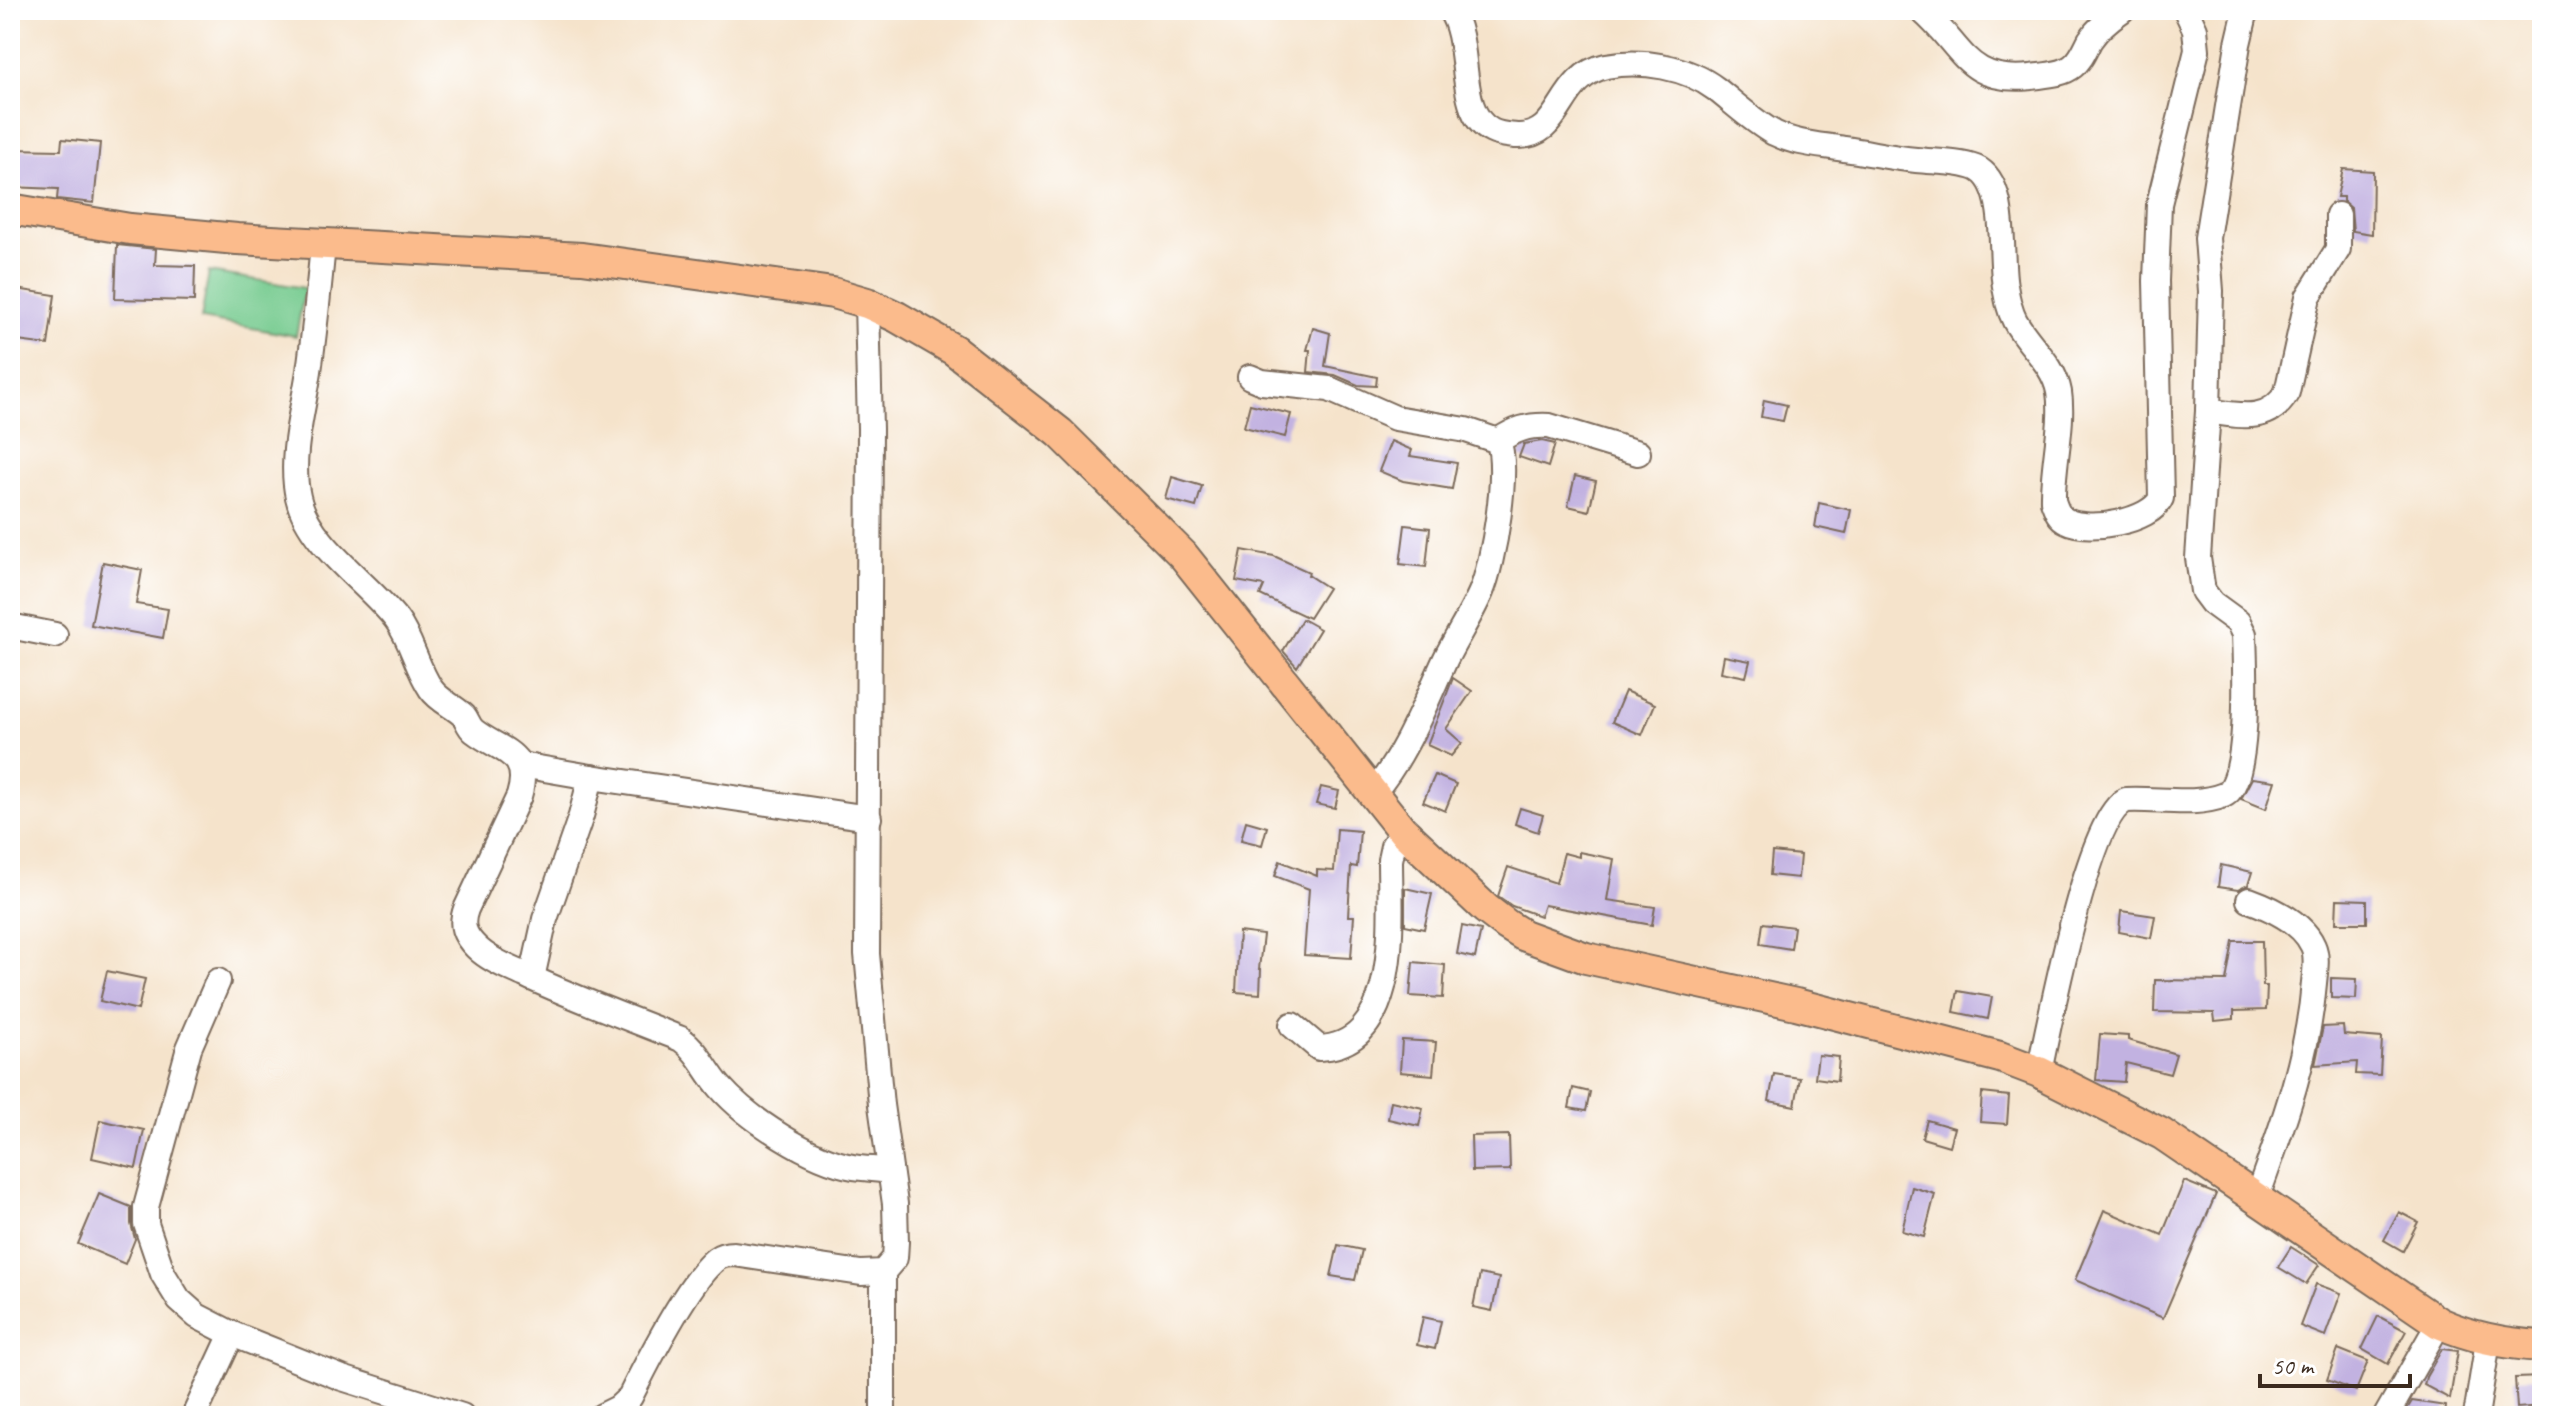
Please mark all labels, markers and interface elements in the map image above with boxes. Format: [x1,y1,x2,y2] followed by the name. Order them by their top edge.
[2260,1338,2410,1388] scale bar
[2272,1351,2315,1381] text: 50 m

